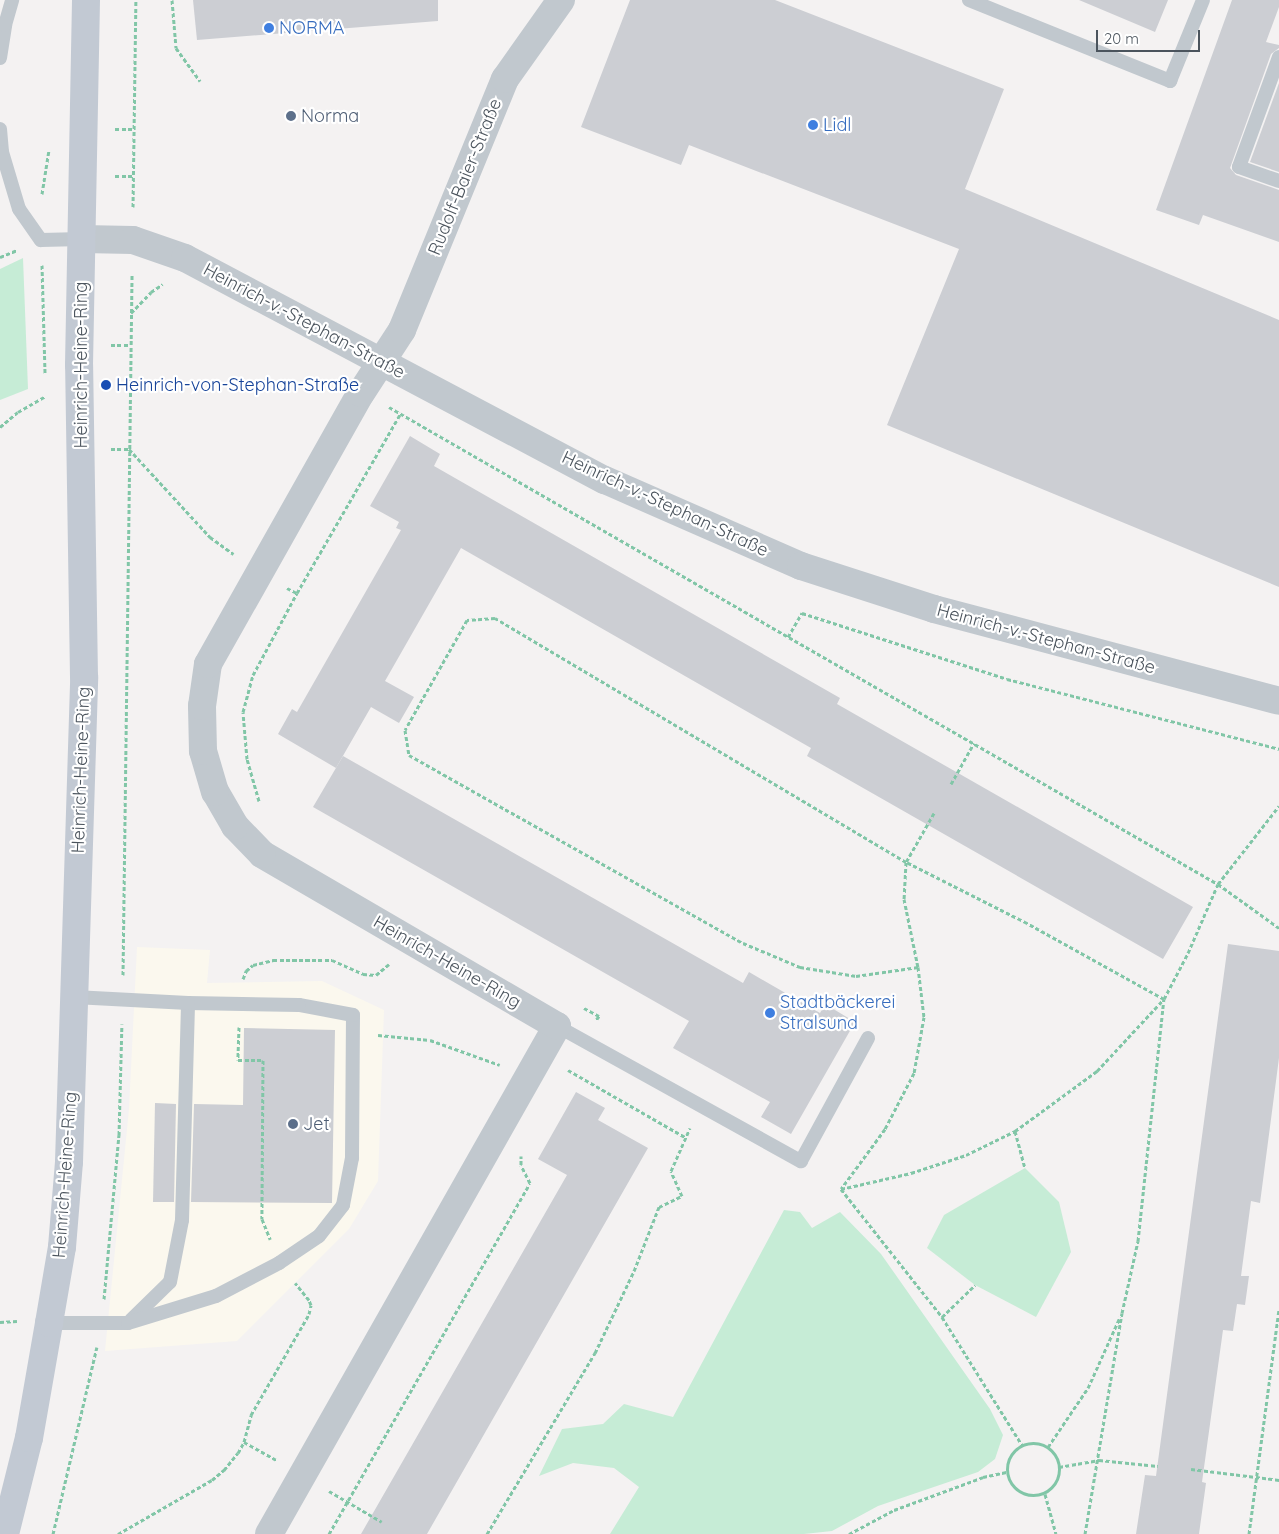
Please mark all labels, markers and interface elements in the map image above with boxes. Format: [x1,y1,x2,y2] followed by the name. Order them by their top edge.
[279,17,344,39] place label: NORMA
[1099,20,1203,52] scale bar
[263,22,275,34] marker: NORMA
[1104,29,1139,48] text: 20 m
[424,96,506,258] street label: Rudolf-Baier-Straße
[301,105,359,127] place label: Norma
[285,110,297,122] marker: Norma
[823,114,851,136] place label: Lidl
[807,119,819,131] marker: Lidl
[200,259,408,383] street label: Heinrich-v.-Stephan-Straße
[70,282,92,448] street label: Heinrich-Heine-Ring
[116,374,359,396] place label: Heinrich-von-Stephan-Straße
[100,379,112,391] marker: Heinrich-von-Stephan-Straße
[558,447,772,561] street label: Heinrich-v.-Stephan-Straße
[934,599,1158,679] street label: Heinrich-v.-Stephan-Straße
[67,686,95,854] street label: Heinrich-Heine-Ring
[369,911,525,1013] street label: Heinrich-Heine-Ring
[780,992,895,1034] place label: Stadtbäckerei Stralsund
[764,1007,776,1019] marker: Stadtbäckerei Stralsund
[48,1091,82,1259] street label: Heinrich-Heine-Ring
[303,1113,330,1135] place label: Jet
[287,1118,299,1130] marker: Jet

